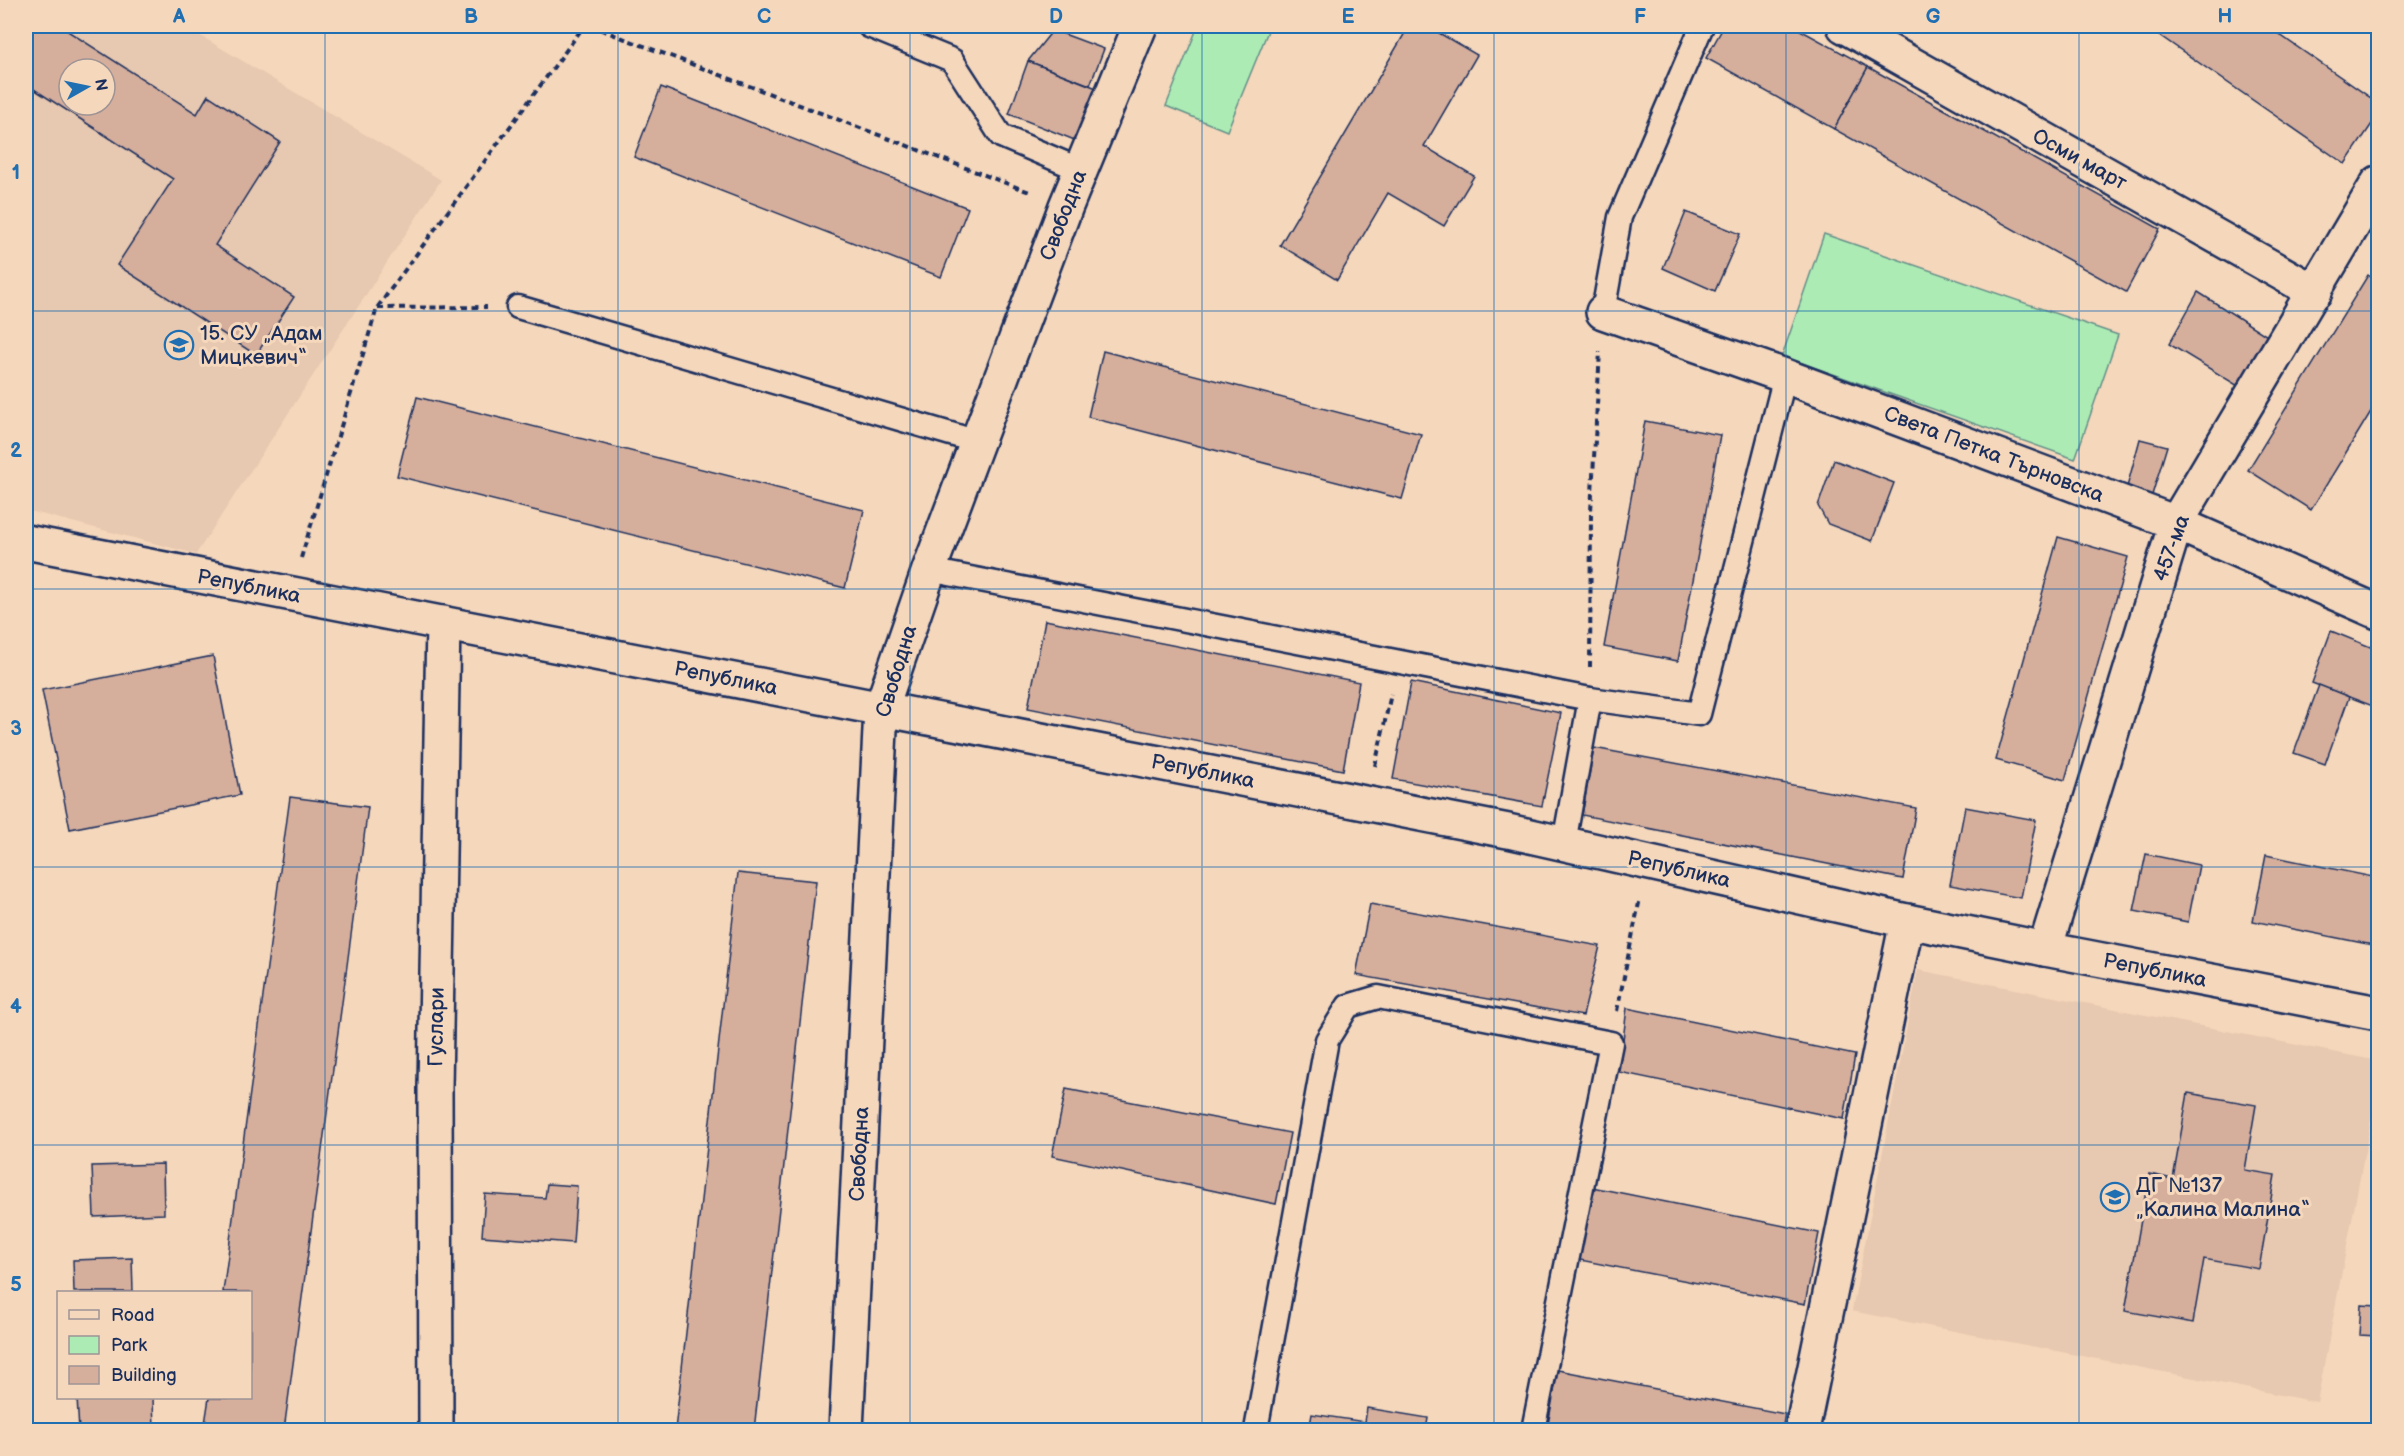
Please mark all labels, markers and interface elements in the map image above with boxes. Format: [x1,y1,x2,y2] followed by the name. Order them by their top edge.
[172,5,186,29] text: A
[464,5,478,29] text: B
[757,5,771,29] text: C
[1049,5,1063,29] text: D
[1342,5,1355,29] text: E
[1634,5,1646,29] text: F
[1926,5,1941,29] text: G
[2218,5,2232,29] text: H
[57,57,117,117] north arrow
[90,77,111,92] text: N
[2028,123,2132,196] street label: Осми март
[12,161,20,185] text: 1
[1035,166,1092,264] street label: Свободна
[200,321,323,370] place label: 15. СУ „Адам Мицкевич“
[163,329,195,361] school or university icon: 15. СУ „Адам Мицкевич“
[1880,401,2108,508] street label: Света Петка Търновска
[10,439,22,463] text: 2
[2148,511,2195,585] street label: 457-ма
[195,564,303,609] street label: Република
[871,621,923,720] street label: Свободна
[672,656,780,701] street label: Република
[10,717,22,741] text: 3
[1149,749,1257,794] street label: Република
[1625,845,1734,894] street label: Република
[2101,948,2209,993] street label: Република
[423,987,450,1067] street label: Гуслари
[10,995,22,1019] text: 4
[845,1105,875,1202] street label: Свободна
[2136,1173,2310,1222] place label: ДГ №137 „Калина Малина“
[2099,1181,2131,1213] school or university icon: ДГ №137 „Калина Малина“
[10,1273,22,1297] text: 5
[57,1291,252,1399] legend
[111,1305,155,1326] text: Road
[111,1335,147,1356] text: Park
[111,1365,177,1386] text: Building

